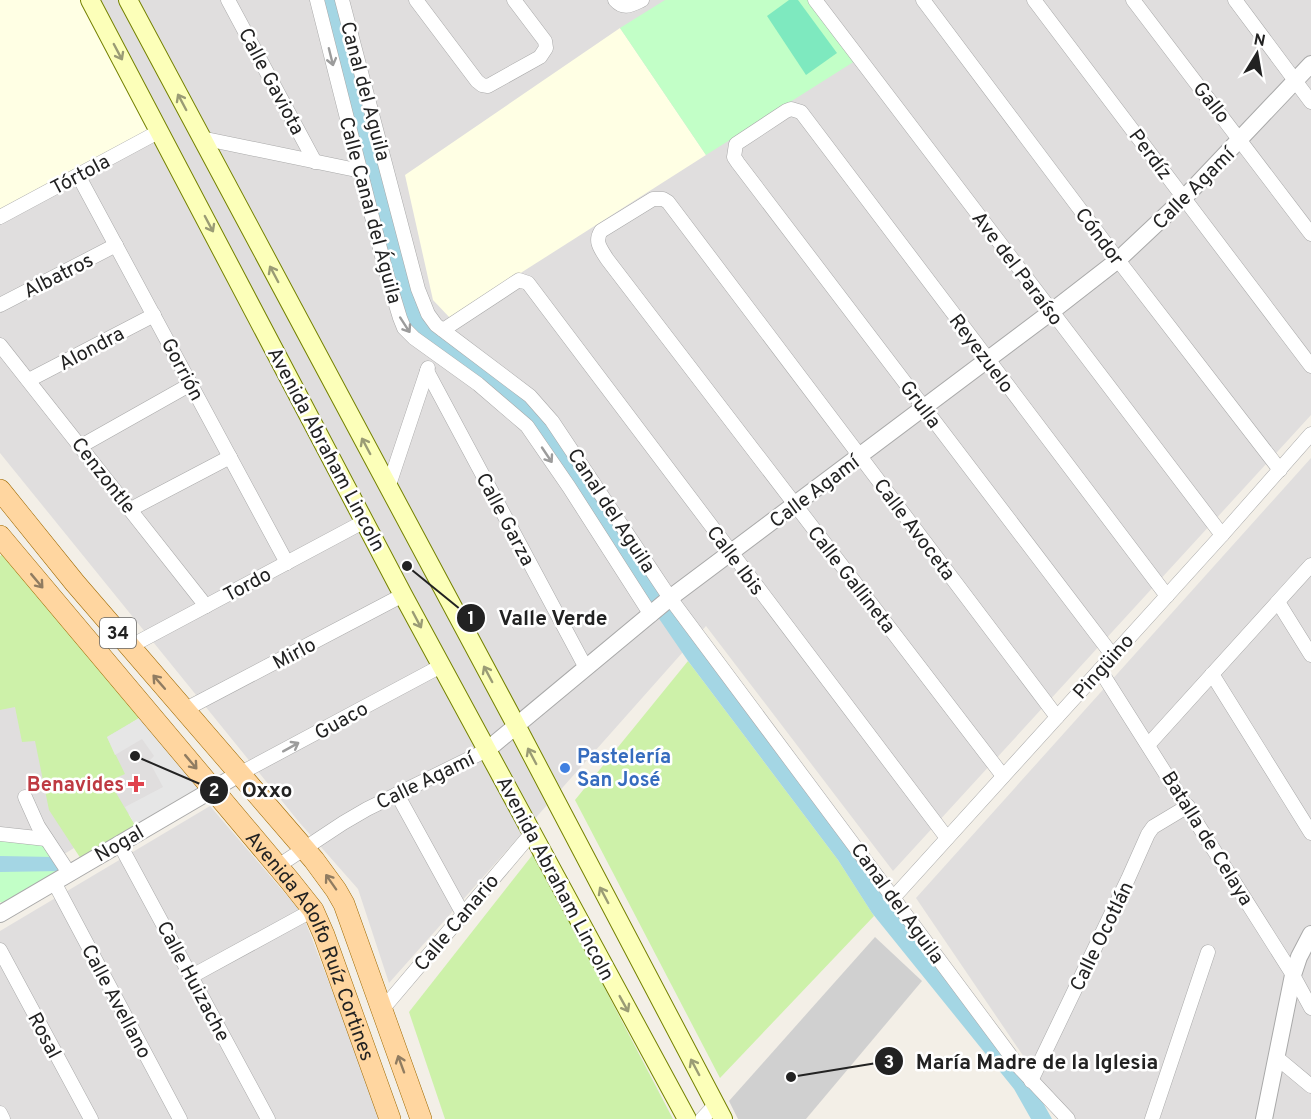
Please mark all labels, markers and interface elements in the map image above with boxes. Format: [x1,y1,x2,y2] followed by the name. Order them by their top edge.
[333,19,395,164] street label: Canal del Aguila
[231,24,309,140] street label: Calle Gaviota
[1227,24,1287,84] north arrow
[1252,30,1267,52] text: N
[113,42,124,60] one-way arrow
[326,47,338,66] one-way arrow
[1186,77,1235,129] street label: Gallo
[176,94,187,112] one-way arrow
[332,114,409,307] street label: Calle Canal del Águila
[1122,124,1177,186] street label: Perdíz
[1148,141,1243,236] street label: Calle Agamí
[47,149,115,202] street label: Tórtola
[1068,203,1129,271] street label: Cóndor
[965,207,1068,332] street label: Ave del Paraíso
[203,215,215,232] one-way arrow
[20,248,98,305] street label: Albatros
[268,266,279,284] one-way arrow
[942,309,1019,399] street label: Reyezuelo
[399,316,411,333] one-way arrow
[55,322,129,378] street label: Alondra
[154,334,209,406] street label: Gorrión
[260,343,390,557] street label: Avenida Abraham Lincoln
[893,376,946,434] street label: Grulla
[64,433,140,520] street label: Cenzontle
[360,438,371,456] one-way arrow
[560,444,660,578] street label: Canal del Aguila
[542,446,554,463] one-way arrow
[765,449,867,535] street label: Calle Agamí
[469,469,540,571] street label: Calle Garza
[866,474,960,587] street label: Calle Avoceta
[700,521,769,601] street label: Calle Ibis
[800,521,900,639] street label: Calle Gallineta
[219,562,276,609] street label: Tordo
[31,573,44,589] one-way arrow
[456,598,619,637] callout: Valle Verde
[499,606,607,633] text: Valle Verde
[467,608,475,631] text: 1
[411,611,423,628] one-way arrow
[100,618,136,648] road number: 34
[1068,629,1141,706] street label: Pingüino
[269,633,321,677] street label: Mirlo
[482,666,494,683] one-way arrow
[153,674,166,690] one-way arrow
[311,696,373,747] street label: Guaco
[282,741,299,753] one-way arrow
[577,745,671,794] place label: Pastelería San José
[372,746,481,817] street label: Calle Agamí
[526,748,538,765] one-way arrow
[184,754,197,770] one-way arrow
[558,761,572,775] marker: Pastelería San José
[1154,767,1258,911] street label: Batalla de Celaya
[199,770,304,809] callout: Oxxo
[489,772,619,986] street label: Avenida Abraham Lincoln
[27,773,124,799] place label: Benavides
[129,777,143,791] marker: Benavides
[242,778,292,805] text: Oxxo
[208,780,220,803] text: 2
[91,820,149,869] street label: Nogal
[238,826,379,1065] street label: Avenida Adolfo Ruíz Cortines
[844,839,949,970] street label: Canal del Aguila
[409,869,506,977] street label: Calle Canario
[325,875,337,891] one-way arrow
[1065,878,1141,996] street label: Calle Ocotlán
[598,886,610,904] one-way arrow
[150,917,235,1047] street label: Calle Huizache
[74,940,156,1064] street label: Calle Avellano
[619,995,630,1013] one-way arrow
[20,1008,66,1064] street label: Rosal
[874,1042,1171,1081] callout: María Madre de la Iglesia
[916,1050,1158,1077] text: María Madre de la Iglesia
[884,1052,894,1075] text: 3
[394,1055,405,1074] one-way arrow
[689,1059,700,1077] one-way arrow

